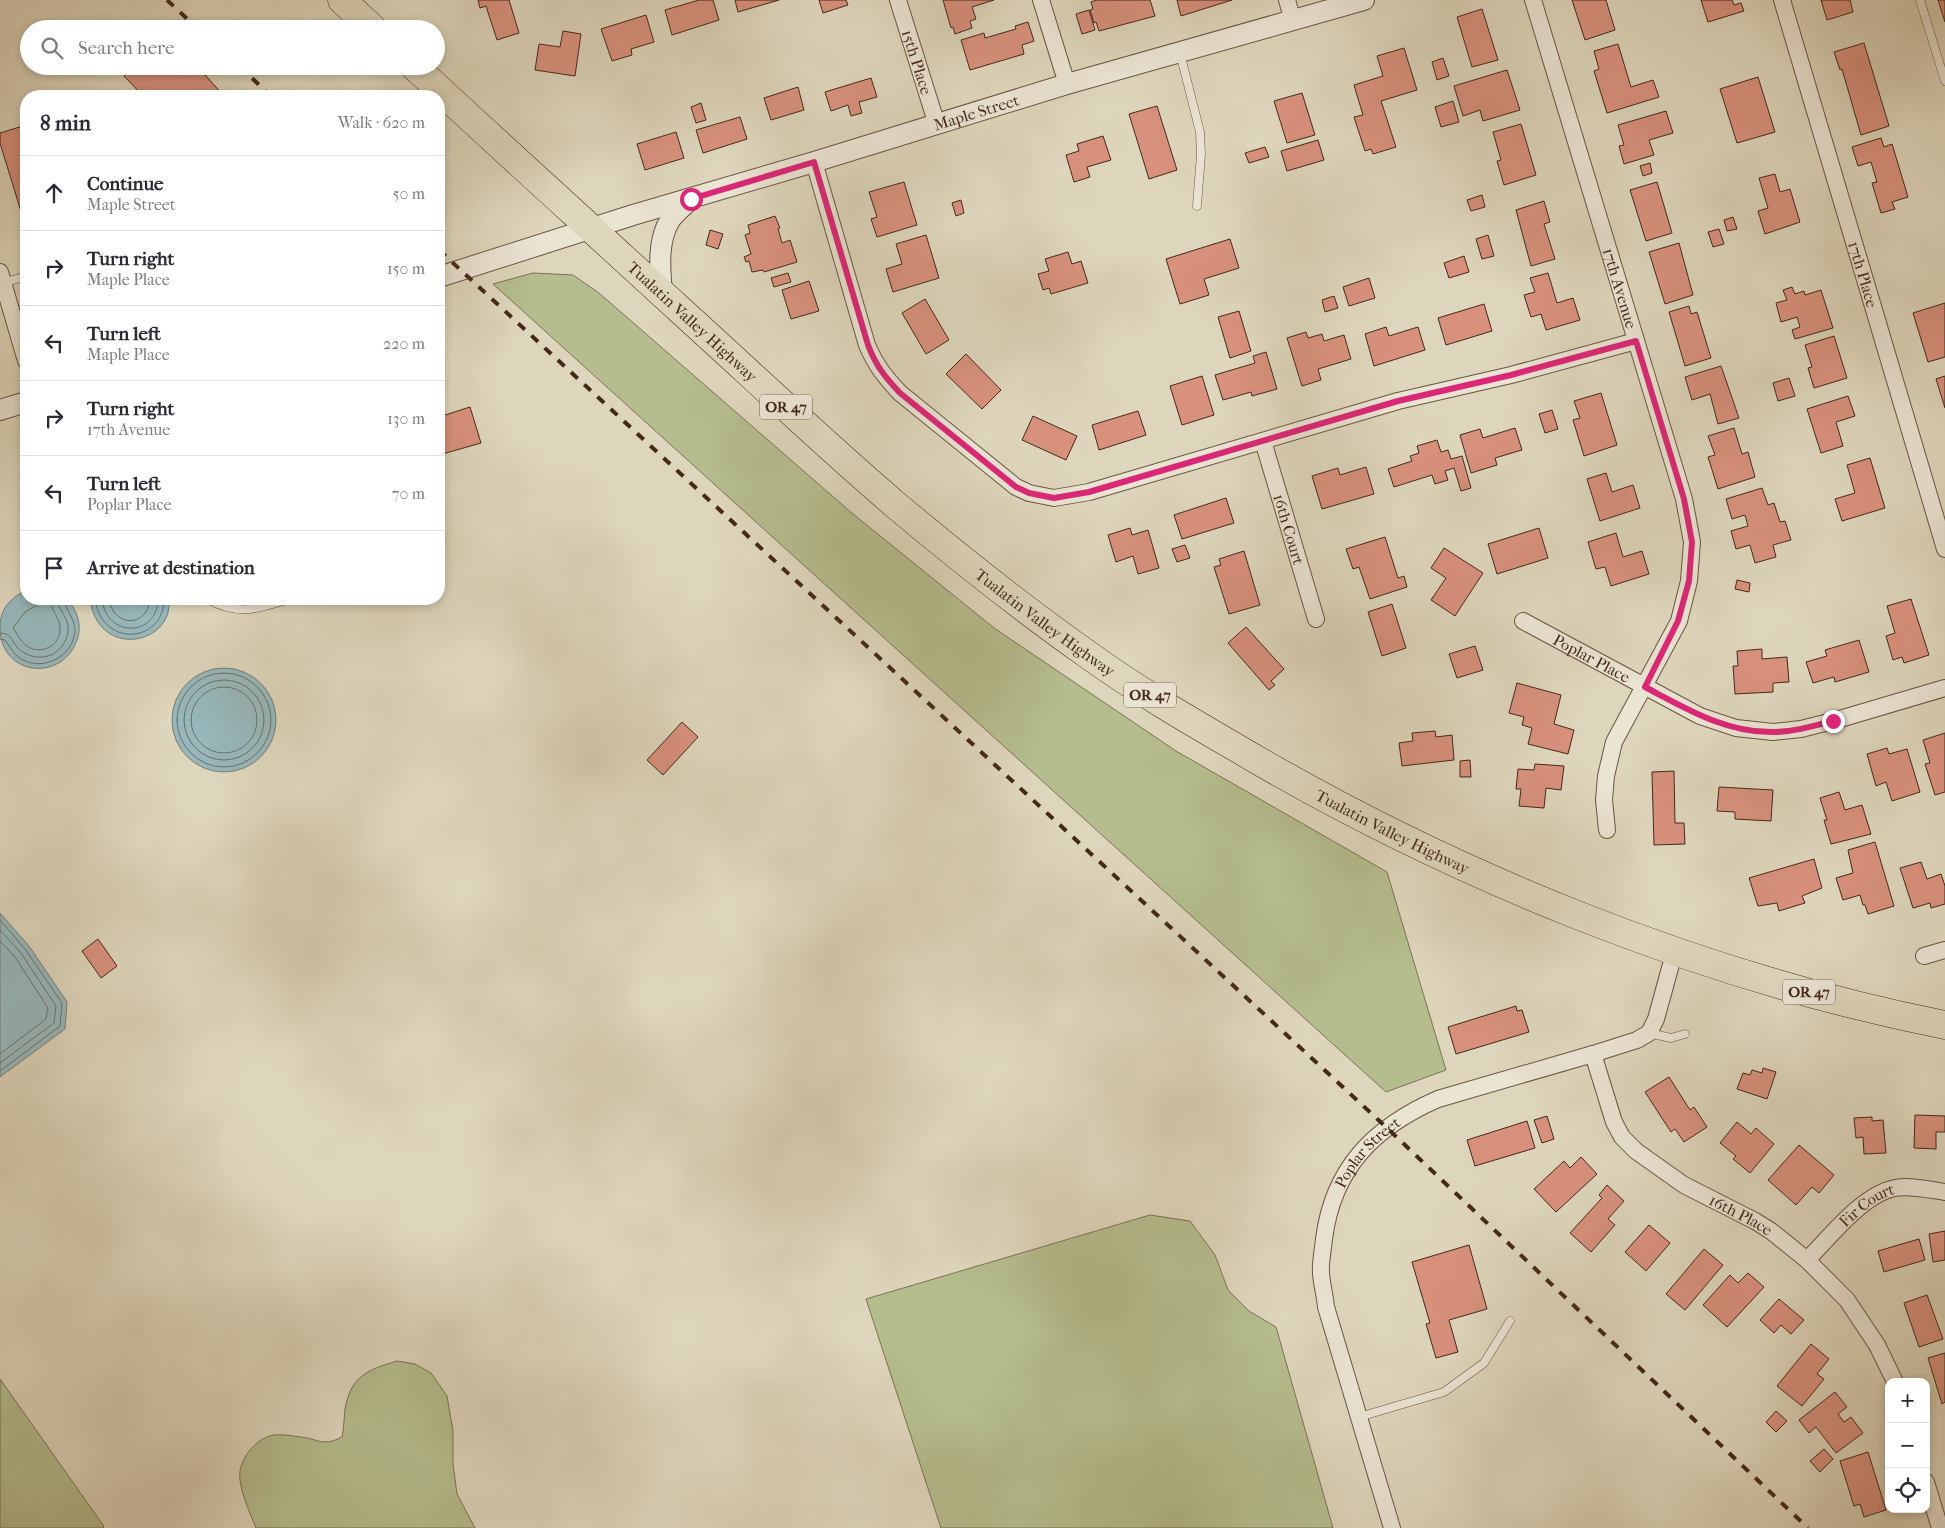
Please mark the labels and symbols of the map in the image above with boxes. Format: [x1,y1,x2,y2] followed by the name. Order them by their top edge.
[898,27,936,97] street label: 15th Place
[931,90,1022,135] street label: Maple Street
[680,188,703,211] route start
[1844,239,1882,310] street label: 17th Place
[1599,246,1641,331] street label: 17th Avenue
[624,258,761,386] street label: Tualatin Valley Highway
[760,394,812,420] road number: OR 47
[1269,492,1308,567] street label: 16th Court
[971,565,1119,681] street label: Tualatin Valley Highway
[1550,630,1633,687] street label: Poplar Place
[1124,682,1176,708] road number: OR 47
[1822,710,1845,733] route end
[1312,786,1473,878] street label: Tualatin Valley Highway
[1783,980,1835,1004] road number: OR 47
[1331,1113,1404,1191] street label: Poplar Street
[1835,1179,1897,1231] street label: Fir Court
[1706,1190,1776,1240] street label: 16th Place

